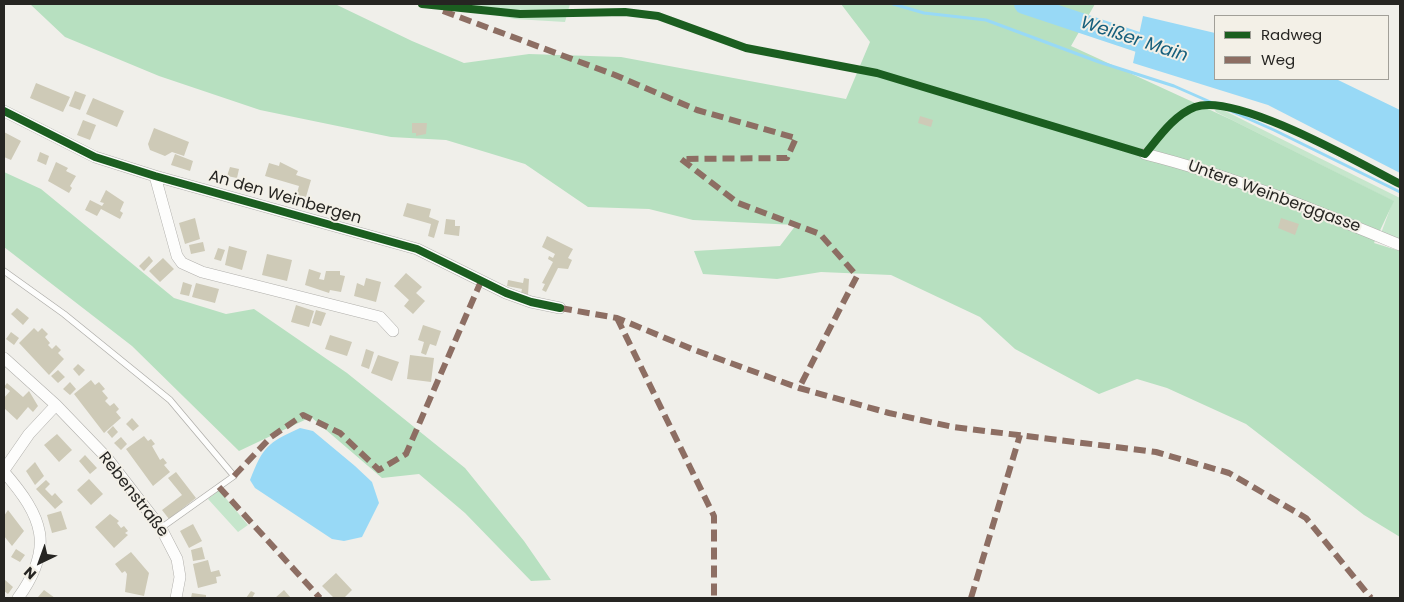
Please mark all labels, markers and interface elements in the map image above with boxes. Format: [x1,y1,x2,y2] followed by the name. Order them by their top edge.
[1077,12,1191,68] water label: Weißer Main
[1214,15,1389,80] legend
[1261,24,1322,45] text: Radweg
[1261,49,1295,70] text: Weg
[1185,157,1363,237] street label: Untere Weinberggasse
[206,167,364,229] street label: An den Weinbergen
[94,449,172,541] street label: Rebenstraße
[15,537,65,587] north arrow
[19,562,41,584] text: N

